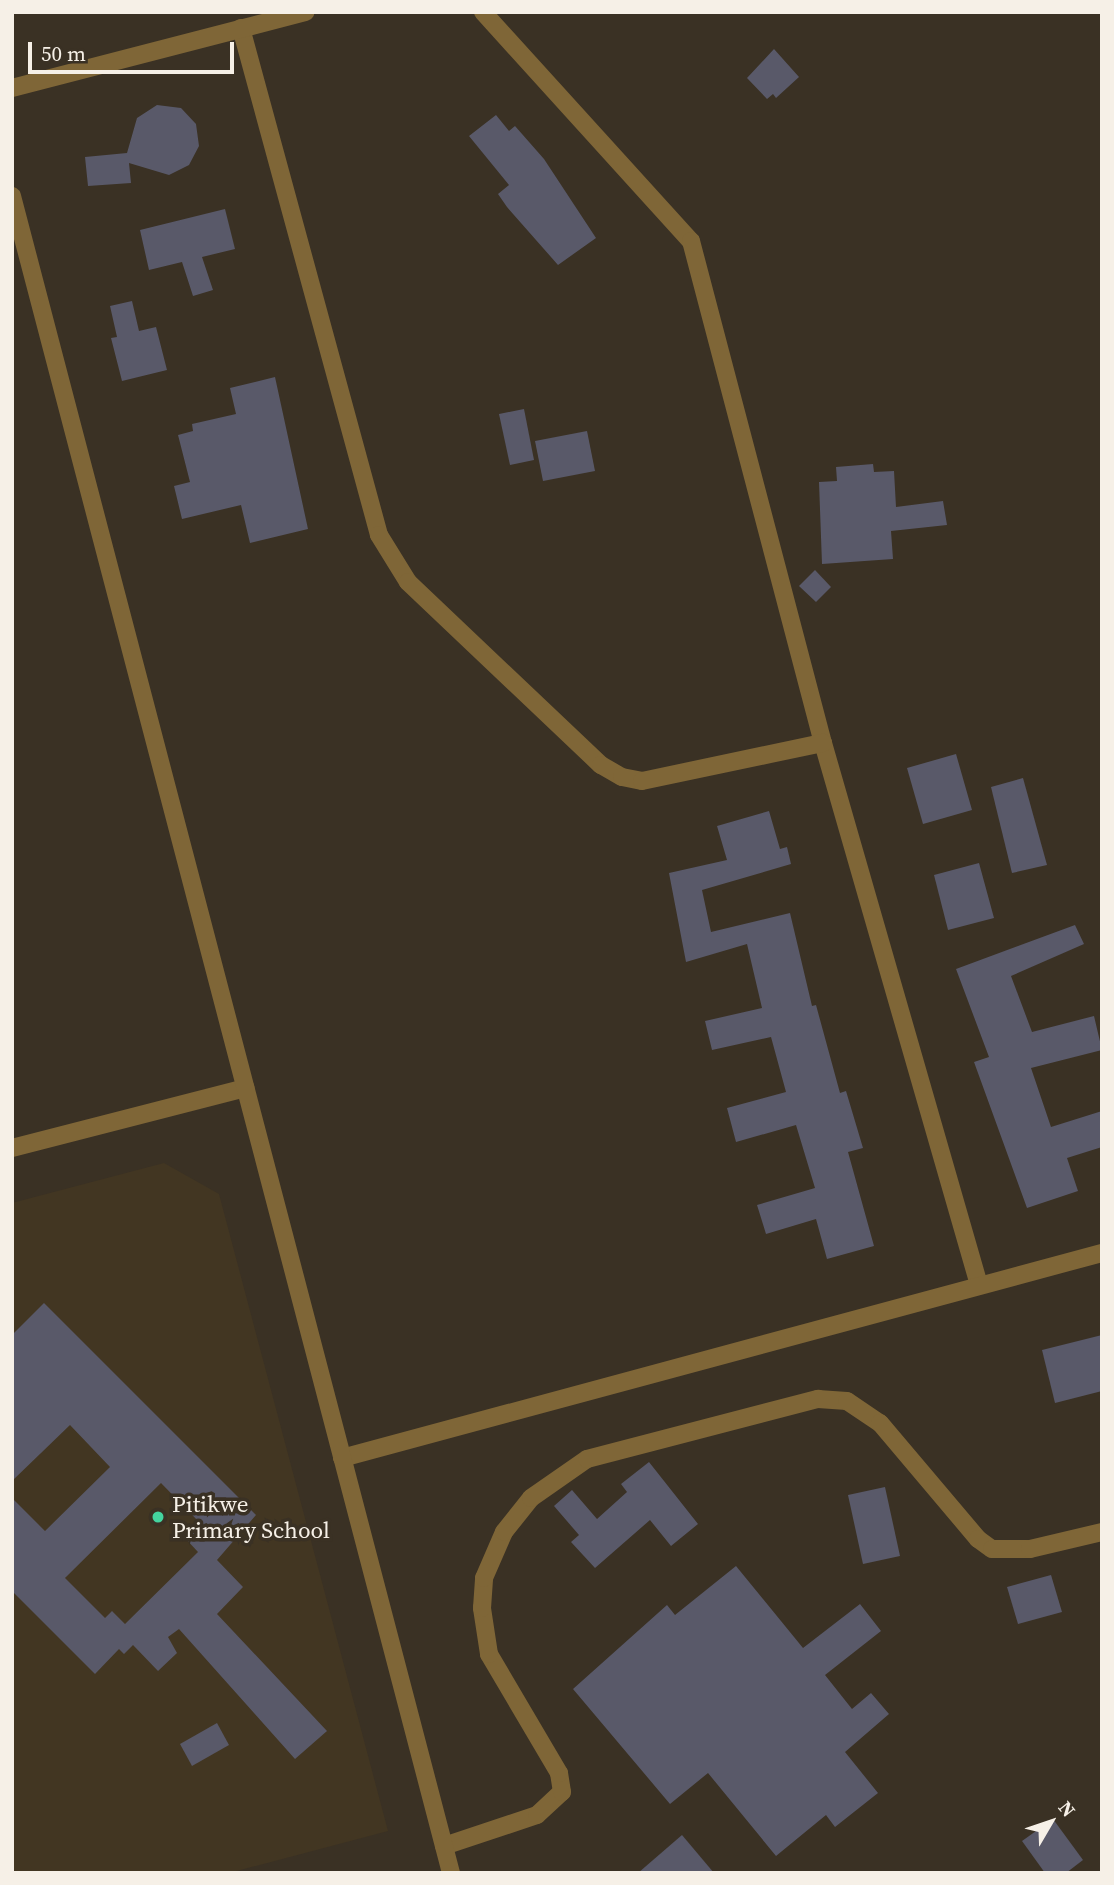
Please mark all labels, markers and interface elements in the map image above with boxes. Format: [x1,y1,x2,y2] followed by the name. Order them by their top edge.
[32,28,238,72] scale bar
[41,39,86,68] text: 50 m
[172,1490,330,1544] place label: Pitikwe Primary School
[150,1509,166,1525] marker: Pitikwe Primary School
[1016,1787,1086,1857] north arrow
[1053,1795,1082,1822] text: N

